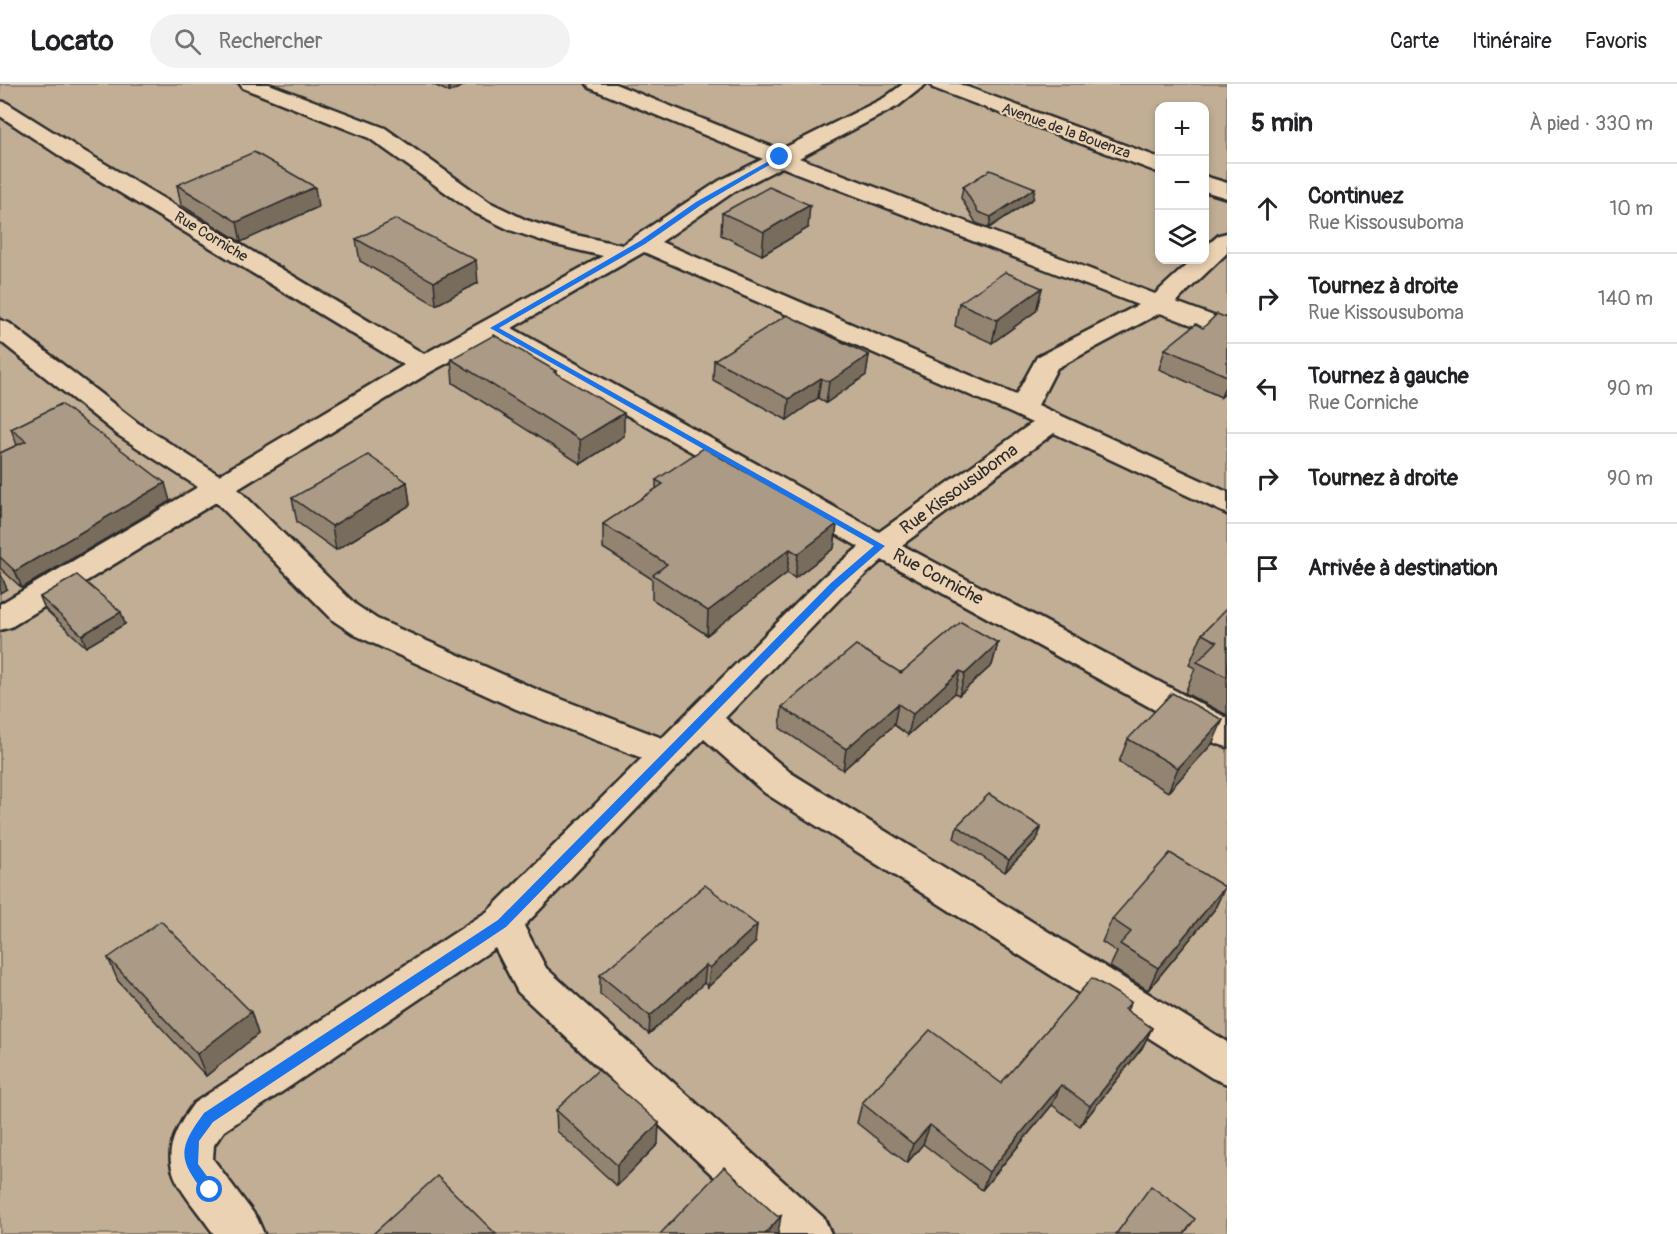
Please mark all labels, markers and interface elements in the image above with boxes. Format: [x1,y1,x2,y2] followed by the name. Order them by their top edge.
[150,14,570,68] search box
[30,24,114,59] text: Locato
[171,25,204,58] icon: search
[219,27,323,55] text: Rechercher
[1390,28,1439,55] text: Carte
[1472,28,1552,55] text: Itinéraire
[1585,28,1647,55] text: Favoris
[999,99,1133,163] street label: Avenue de la Bouenza
[1155,102,1209,264] map controls
[1155,102,1209,156] button: +
[1251,107,1313,139] text: 5 min
[1529,111,1653,136] text: À pied · 330 m
[766,143,792,169] route end
[1155,156,1209,210] button: −
[1308,182,1404,210] text: Continuez
[1251,192,1284,225] icon: ahead
[1609,196,1653,221] text: 10 m
[171,208,252,267] street label: Rue Corniche
[1155,210,1209,264] button: layers
[1308,210,1464,235] text: Rue Kissousuboma
[1308,272,1458,300] text: Tournez à droite
[1251,282,1284,315] icon: right
[1598,286,1653,311] text: 140 m
[1308,300,1464,325] text: Rue Kissousuboma
[1308,362,1469,390] text: Tournez à gauche
[1251,372,1284,405] icon: left
[1607,376,1653,401] text: 90 m
[1308,390,1418,415] text: Rue Corniche
[896,438,1022,540] street label: Rue Kissousuboma
[1251,462,1284,495] icon: right
[1308,464,1458,492] text: Tournez à droite
[1607,466,1653,491] text: 90 m
[889,544,987,611] street label: Rue Corniche
[1251,552,1284,585] icon: arrive
[1308,554,1498,582] text: Arrivée à destination
[196,1176,222,1202] route start

